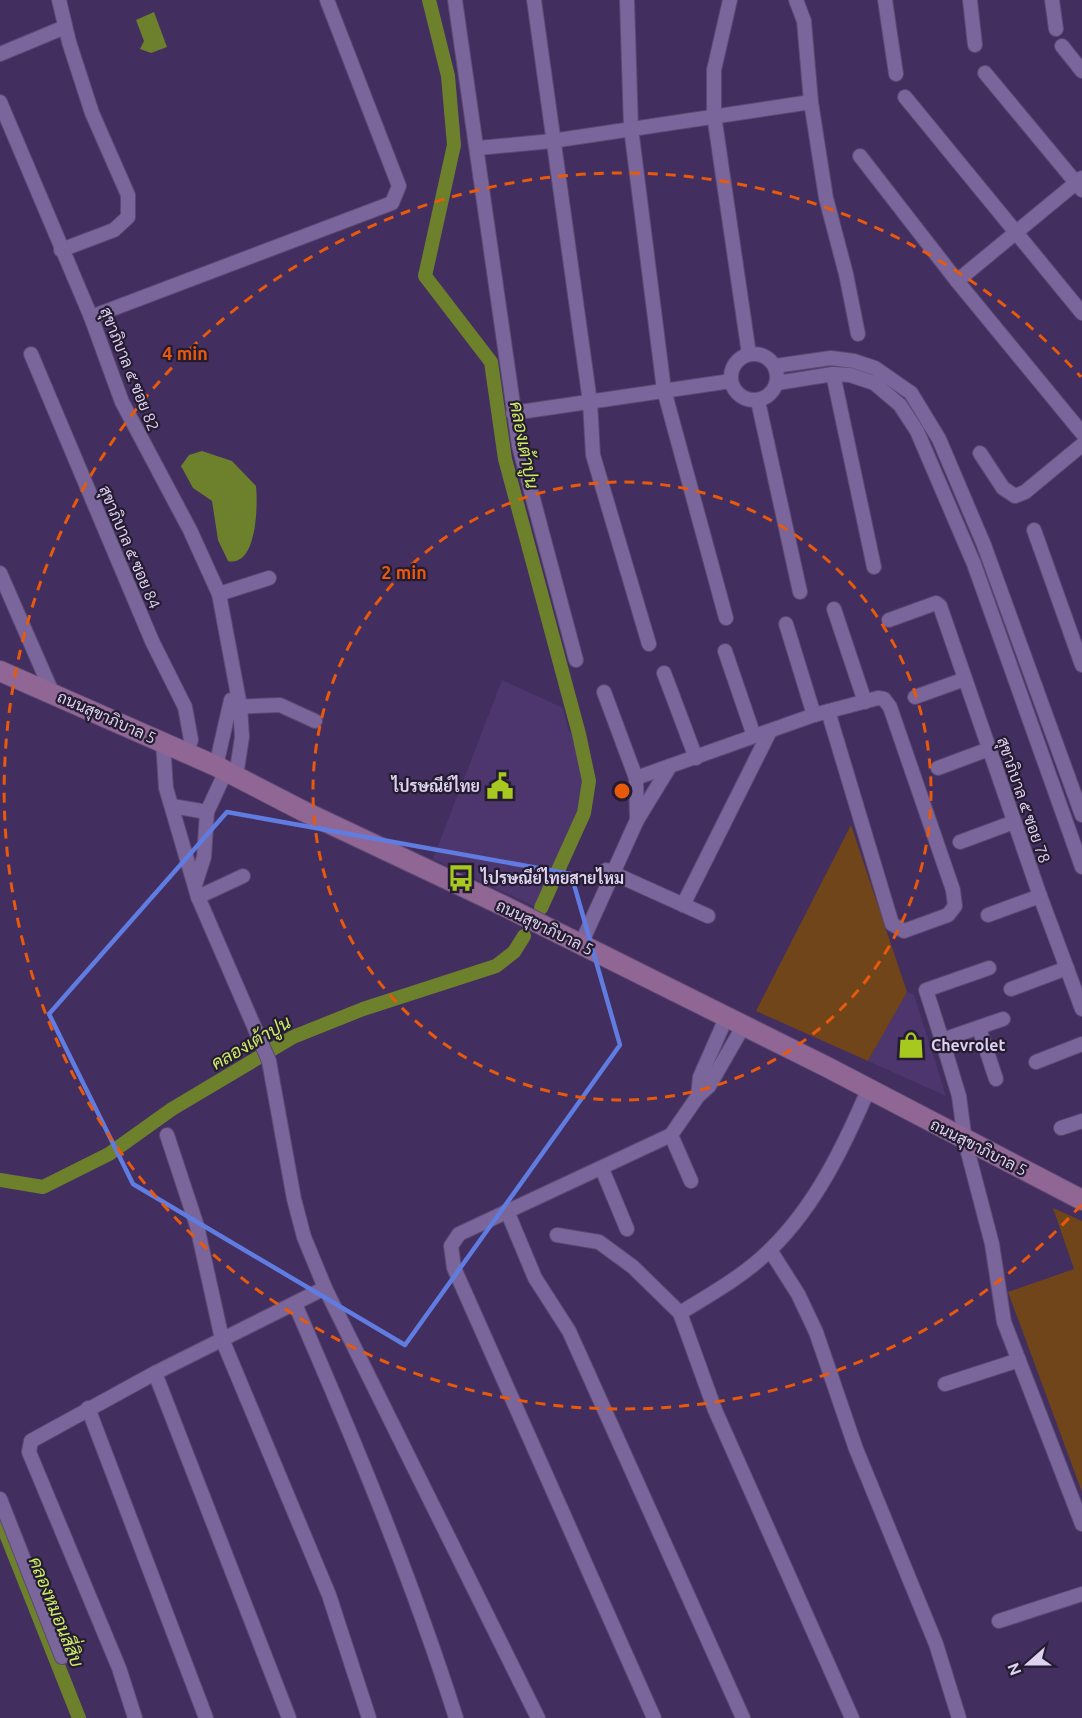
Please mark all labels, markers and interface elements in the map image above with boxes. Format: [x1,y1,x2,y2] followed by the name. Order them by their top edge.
[94,304,163,435] street label: สุขาภิบาล ๕ ซอย 82
[162,343,208,363] text: 4 min
[503,399,544,491] water label: คลองเต้าปูน
[93,483,164,612] street label: สุขาภิบาล ๕ ซอย 84
[381,562,427,582] text: 2 min
[54,687,159,750] street label: ถนนสุขาภิบาล 5
[991,735,1054,866] street label: สุขาภิบาล ๕ ซอย 78
[485,771,515,801] public building icon: ไปรษณีย์ไทย
[390,775,480,795] place label: ไปรษณีย์ไทย
[612,781,632,801] centre of rings
[446,863,476,893] bus stop icon: ไปรษณีย์ไทยสายไหม
[479,867,624,887] place label: ไปรษณีย์ไทยสายไหม
[492,896,597,961] street label: ถนนสุขาภิบาล 5
[207,1010,296,1076] water label: คลองเต้าปูน
[896,1030,926,1060] shop icon: Chevrolet
[931,1036,1006,1054] place label: Chevrolet
[926,1115,1030,1182] street label: ถนนสุขาภิบาล 5
[26,1552,93,1670] water label: คลองหมอนสี่สิบ
[998,1634,1058,1694] north arrow
[1003,1661,1025,1678] text: N

